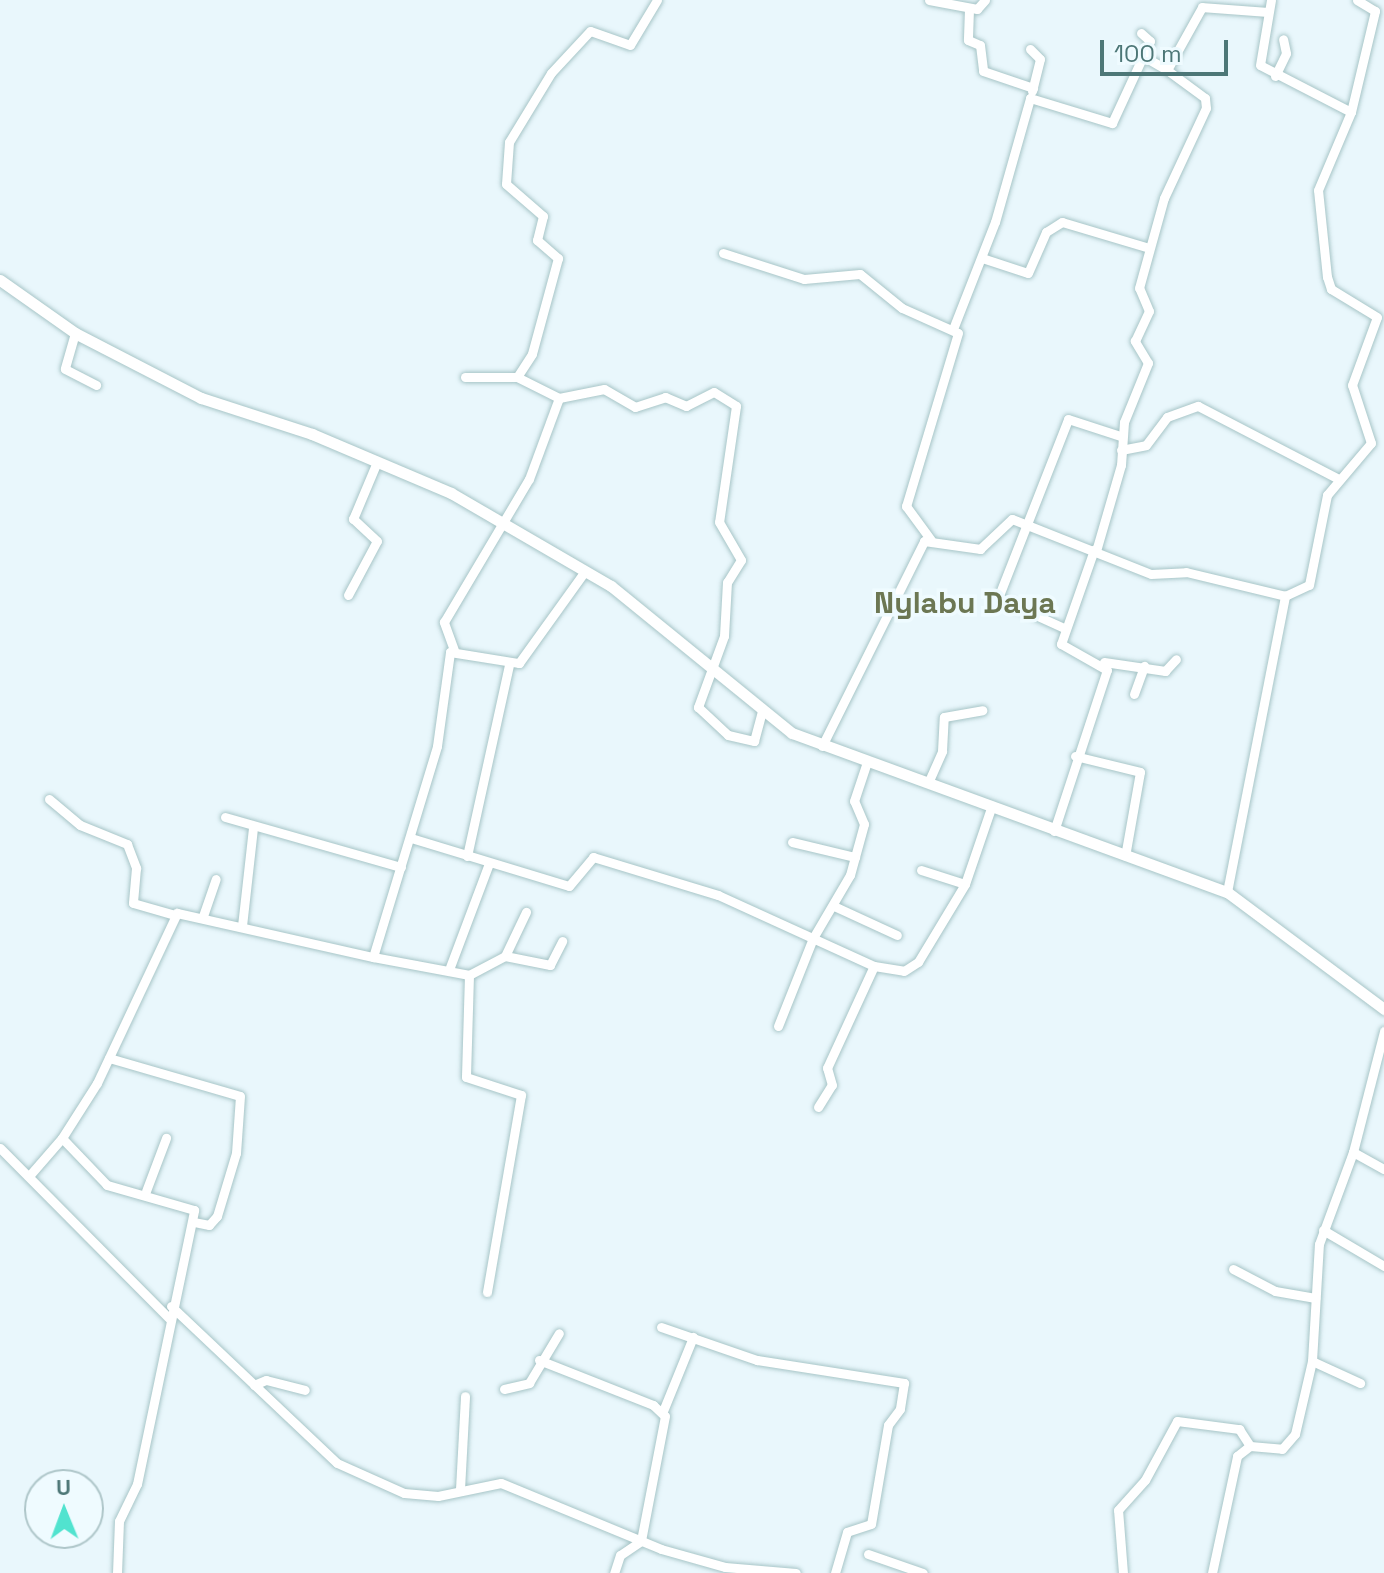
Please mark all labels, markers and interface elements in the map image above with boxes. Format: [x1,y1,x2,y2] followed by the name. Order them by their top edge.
[1104,24,1232,74] scale bar
[1114,38,1182,69] text: 100 m
[874,585,1056,621] district label: Nylabu Daya
[24,1469,104,1549] north arrow
[56,1473,71,1501] text: U

